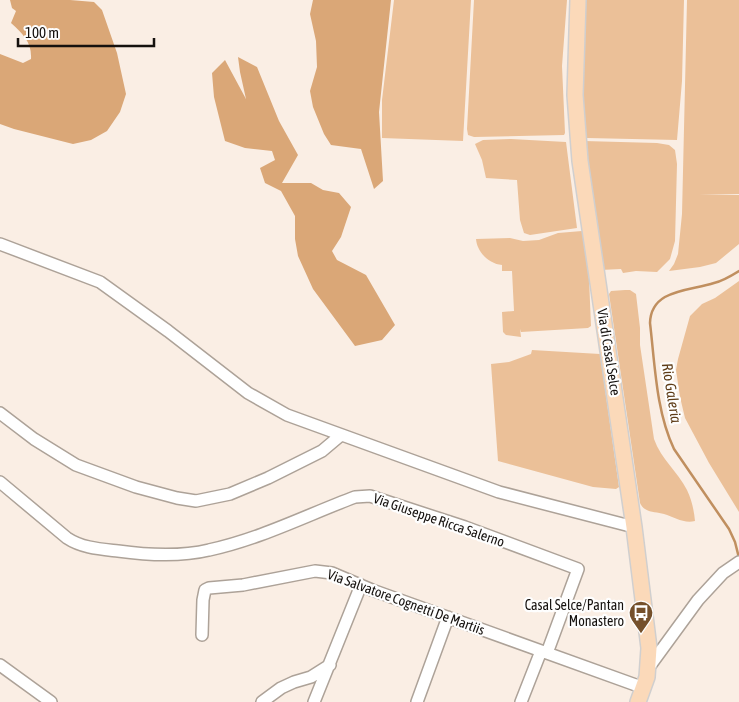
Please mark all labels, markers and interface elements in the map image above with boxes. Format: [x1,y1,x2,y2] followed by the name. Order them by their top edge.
[18,15,154,47] scale bar
[25,24,59,41] text: 100 m
[594,308,624,396] street label: Via di Casal Selce
[659,362,685,424] water label: Rio Galeria
[371,490,507,550] street label: Via Giuseppe Ricca Salerno
[325,566,487,638] street label: Via Salvatore Cognetti De Martiis
[525,597,624,629] place label: Casal Selce/Pantan Monastero
[628,600,654,634] bus stop icon: Casal Selce/Pantan Monastero

